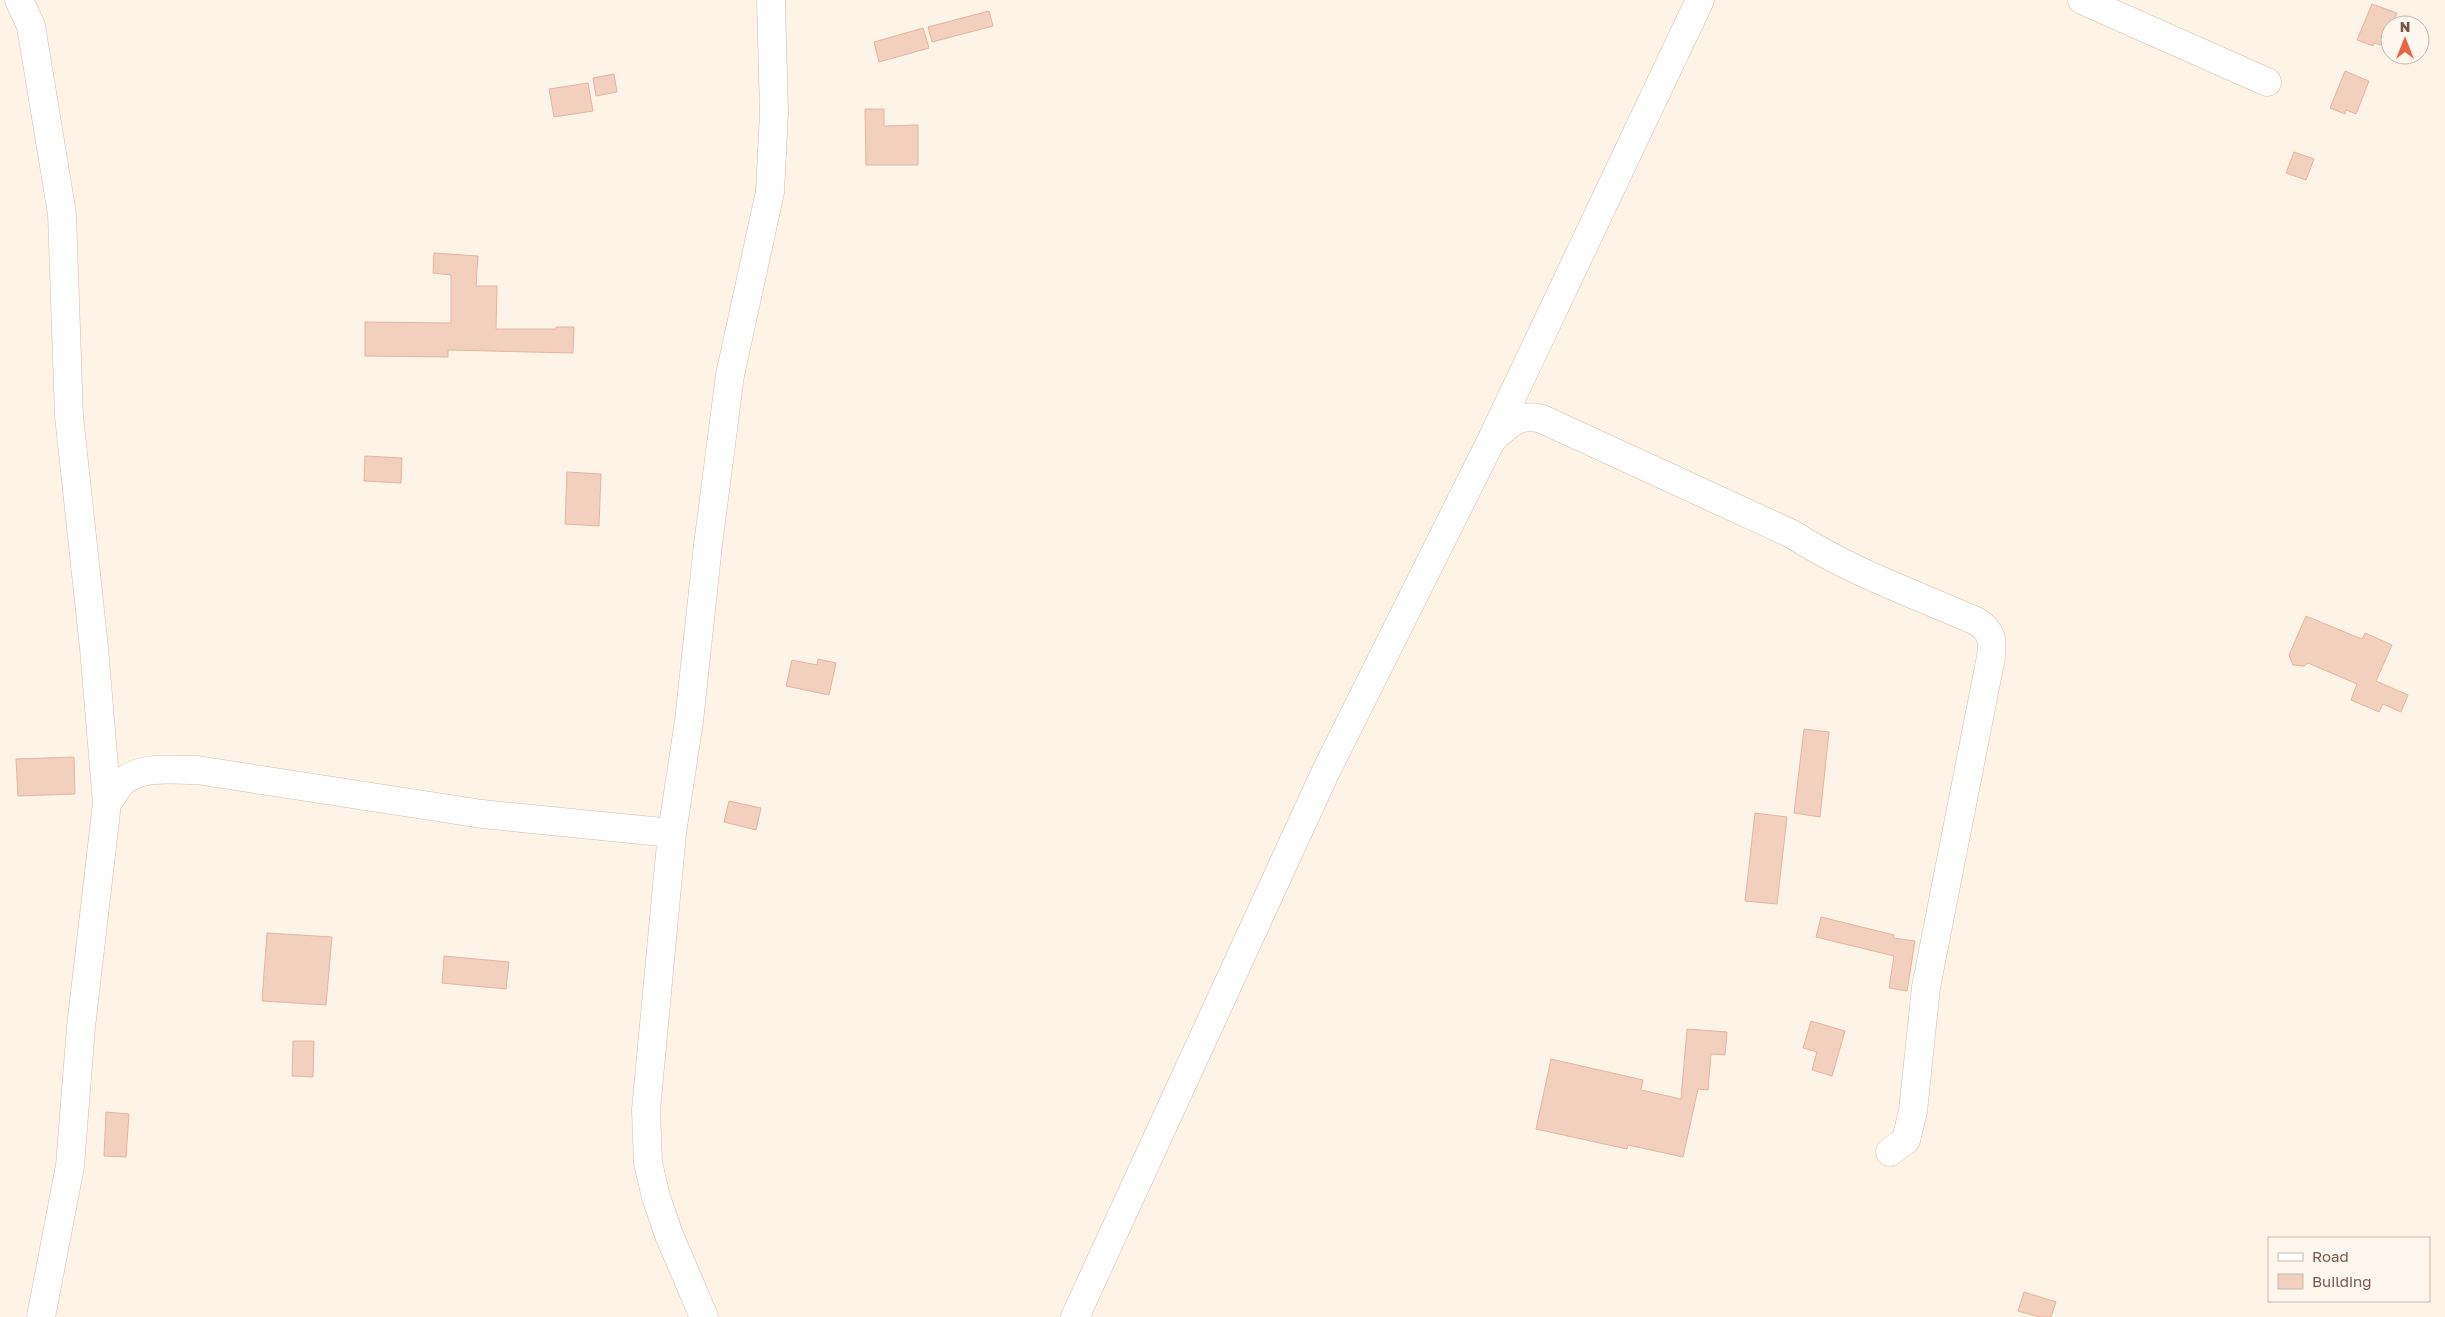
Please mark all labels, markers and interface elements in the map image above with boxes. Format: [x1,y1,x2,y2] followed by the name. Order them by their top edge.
[2380,15,2430,65] north arrow
[2400,18,2410,35] text: N
[2268,1237,2430,1302] legend
[2312,1247,2349,1265] text: Road
[2312,1272,2372,1290] text: Building

